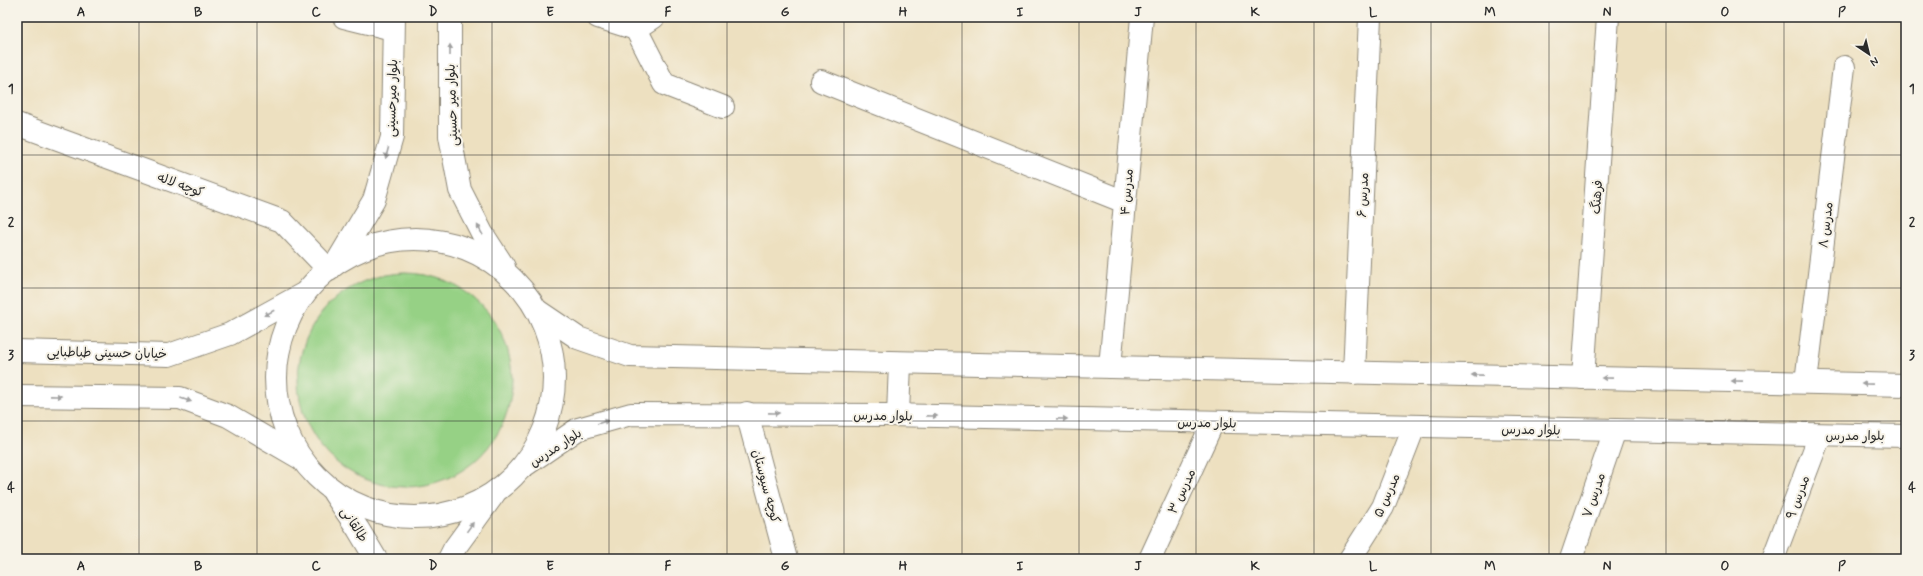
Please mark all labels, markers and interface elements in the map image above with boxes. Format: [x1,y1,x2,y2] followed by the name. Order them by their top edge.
[77,4,85,21] text: A
[194,4,203,21] text: B
[311,4,321,21] text: C
[429,4,438,21] text: D
[546,4,554,21] text: E
[665,4,672,21] text: F
[781,4,790,21] text: G
[899,4,908,21] text: H
[1017,4,1024,21] text: I
[1134,4,1142,21] text: J
[1250,4,1260,21] text: K
[1369,4,1378,21] text: L
[1484,4,1496,21] text: M
[1603,4,1612,21] text: N
[1721,4,1730,21] text: O
[1838,4,1846,21] text: P
[1849,34,1889,74] north arrow
[447,43,453,56] one-way arrow
[1867,54,1881,69] text: N
[383,59,402,137] street label: بلوار میرحسینی
[443,64,462,146] street label: بلوار میر حسینی
[8,81,14,98] text: 1
[1909,81,1915,98] text: 1
[384,148,390,160] one-way arrow
[1117,168,1138,216] street label: مدرس ۴
[155,169,206,202] street label: کوچه لاله
[1354,172,1373,218] street label: مدرس ۶
[1588,179,1607,215] street label: فرهنگ
[1815,201,1838,249] street label: مدرس ۸
[8,214,15,231] text: 2
[1909,214,1916,231] text: 2
[477,224,484,236] one-way arrow
[263,309,275,316] one-way arrow
[47,344,167,363] street label: خیابان حسینی طباطبایی
[8,347,14,364] text: 3
[1909,347,1915,364] text: 3
[1470,372,1483,378] one-way arrow
[1600,375,1613,381] one-way arrow
[1730,378,1743,384] one-way arrow
[1861,380,1873,387] one-way arrow
[50,393,63,399] one-way arrow
[180,397,192,403] one-way arrow
[853,407,913,426] street label: بلوار مدرس
[768,410,780,417] one-way arrow
[926,413,939,419] one-way arrow
[1177,414,1237,433] street label: بلوار مدرس
[1056,416,1069,422] one-way arrow
[598,419,610,425] one-way arrow
[1501,421,1561,440] street label: بلوار مدرس
[526,425,585,472] street label: بلوار مدرس
[1825,428,1885,445] street label: بلوار مدرس
[748,448,784,526] street label: کوچه سیوستان
[1165,466,1200,517] street label: مدرس ۳
[1370,471,1405,520] street label: مدرس ۵
[1579,471,1610,520] street label: مدرس ۷
[1783,473,1814,522] street label: مدرس ۹
[7,480,15,497] text: 4
[1908,480,1916,497] text: 4
[336,504,371,546] street label: طالقانی
[466,521,474,532] one-way arrow
[77,558,85,575] text: A
[194,558,203,575] text: B
[311,558,321,575] text: C
[429,558,438,575] text: D
[546,558,554,575] text: E
[665,558,672,575] text: F
[781,558,790,575] text: G
[899,558,908,575] text: H
[1017,558,1024,575] text: I
[1134,558,1142,575] text: J
[1250,558,1260,575] text: K
[1369,558,1378,575] text: L
[1484,558,1496,575] text: M
[1603,558,1612,575] text: N
[1721,558,1730,575] text: O
[1838,558,1846,575] text: P

